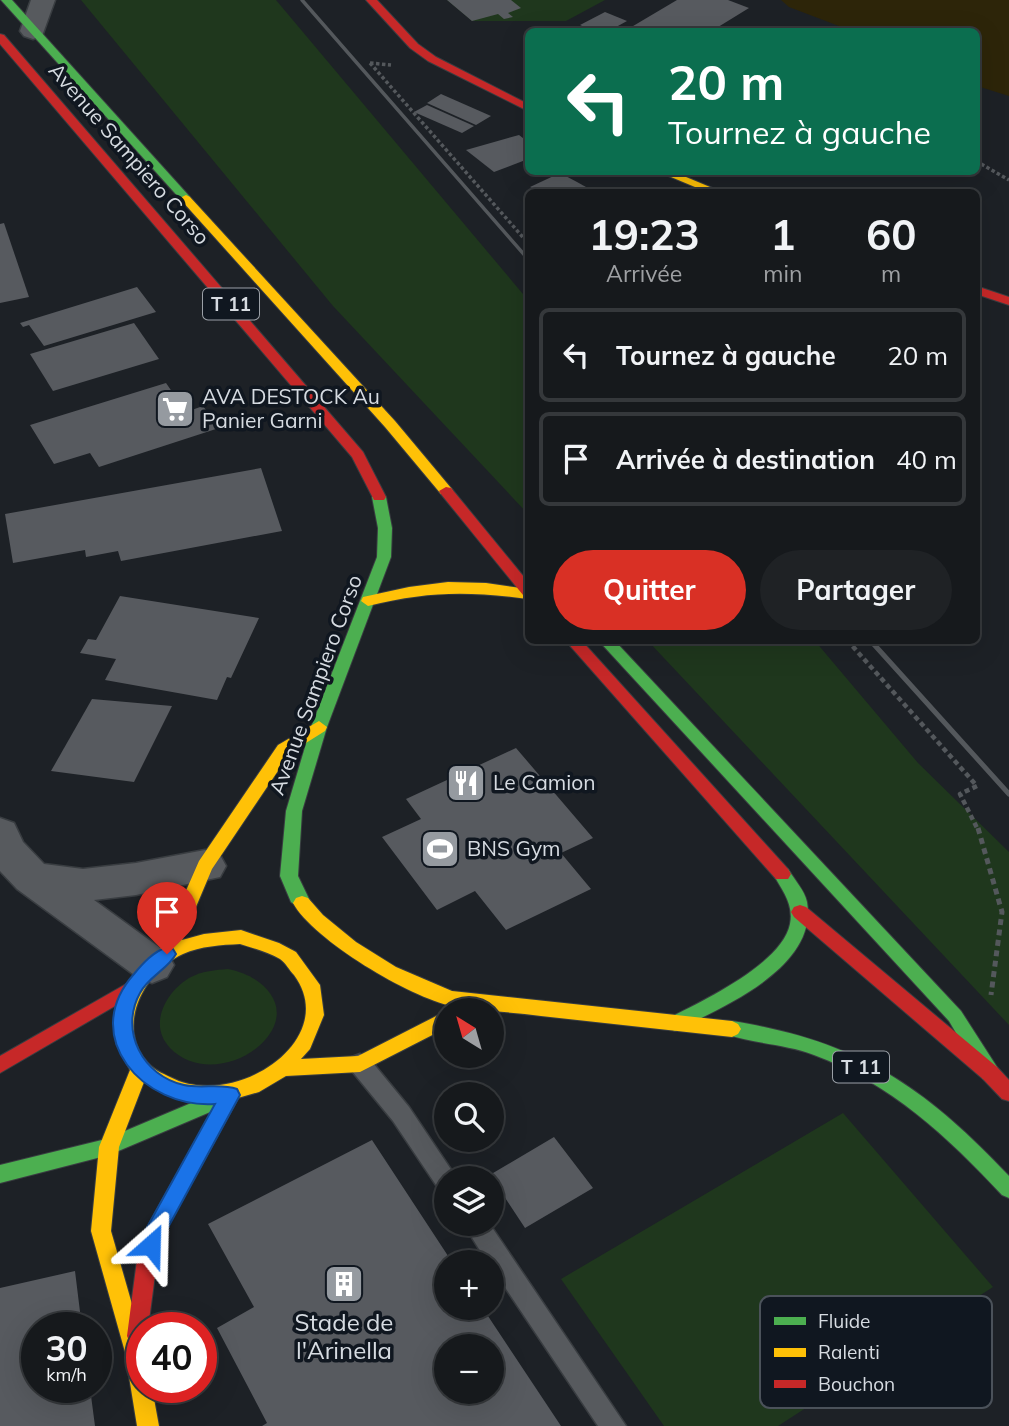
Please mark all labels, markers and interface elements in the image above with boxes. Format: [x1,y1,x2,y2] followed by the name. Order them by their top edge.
[668,51,784,112] text: 20 m
[553,56,644,147] icon: left
[44,57,216,250] street label: Avenue Sampiero Corso
[668,112,931,152] text: Tournez à gauche
[589,208,700,261] text: 19:23
[770,208,795,261] text: 1
[866,208,916,261] text: 60
[606,259,682,288] text: Arrivée
[763,259,802,288] text: min
[881,259,901,288] text: m
[203,288,259,320] road number: T 11
[557,336,595,374] icon: left
[616,339,836,372] text: Tournez à gauche
[887,339,948,372] text: 20 m
[202,383,380,433] place label: AVA DESTOCK Au Panier Garni
[154,388,196,430] supermarket icon: AVA DESTOCK Au Panier Garni
[557,440,595,478] icon: arrive
[616,443,875,476] text: Arrivée à destination
[896,443,957,476] text: 40 m
[553,550,746,630] button: Quitter
[760,550,952,630] button: Partager
[263,571,367,798] street label: Avenue Sampiero Corso
[445,762,487,804] restaurant icon: Le Camion
[493,769,596,795] place label: Le Camion
[419,828,461,870] sports icon: BNS Gym
[467,835,560,861] place label: BNS Gym
[137,882,197,954] pin
[148,893,186,931] icon: arrive
[434,998,504,1068] north arrow
[434,998,504,1404] map controls
[833,1051,889,1082] road number: T 11
[434,1082,504,1152] button: search
[434,1166,504,1236] button: layers
[114,1208,188,1282] position arrow
[434,1250,504,1320] button: +
[323,1263,365,1305] building icon: Stade de l'Arinella
[760,1296,992,1408] legend
[295,1307,393,1365] place label: Stade de l'Arinella
[818,1309,870,1333] text: Fluide
[126,1312,217,1403] speed limit sign: 40
[45,1326,88,1370] text: 30
[434,1334,504,1404] button: −
[818,1340,880,1364] text: Ralenti
[46,1363,87,1386] text: km/h
[818,1372,895,1396] text: Bouchon

